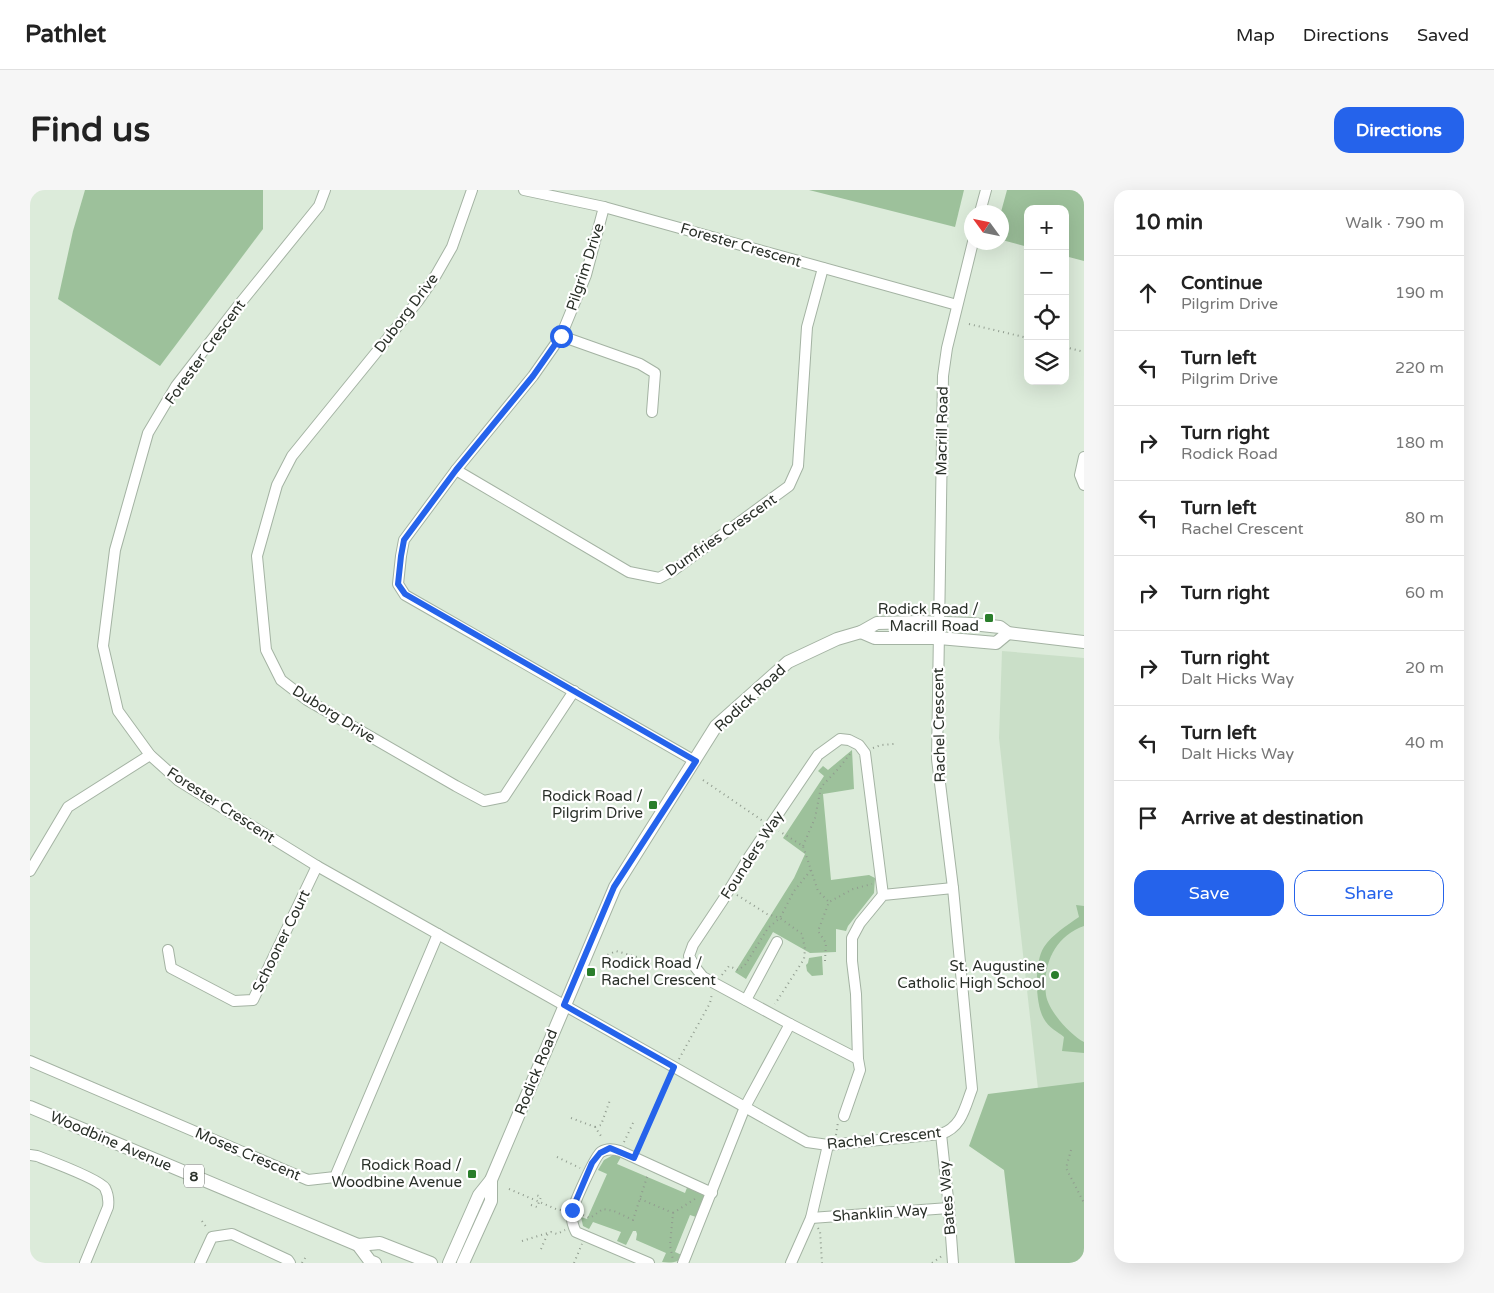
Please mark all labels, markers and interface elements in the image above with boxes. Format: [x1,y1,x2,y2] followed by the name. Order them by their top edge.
[25,20,106,49] text: Pathlet
[1236,24,1275,46] text: Map
[1303,24,1389,46] text: Directions
[1417,24,1469,46] text: Saved
[1334,107,1464,153] button: Directions
[30,109,150,151] text: Find us
[964,205,1009,250] north arrow
[1024,205,1069,385] map controls
[1024,205,1069,250] button: +
[1134,210,1203,235] text: 10 min
[1345,213,1444,233] text: Walk · 790 m
[678,219,804,271] street label: Forester Crescent
[562,221,608,313] street label: Pilgrim Drive
[1024,250,1069,295] button: −
[370,270,442,356] street label: Duborg Drive
[1181,272,1263,294] text: Continue
[1134,279,1162,307] icon: ahead
[1395,283,1444,303] text: 190 m
[1181,294,1278,314] text: Pilgrim Drive
[1024,295,1069,340] button: locate
[161,296,249,408] street label: Forester Crescent
[550,325,573,348] route start
[1024,340,1069,385] button: layers
[1181,347,1257,369] text: Turn left
[1134,354,1162,382] icon: left
[1395,358,1444,378] text: 220 m
[1181,369,1278,389] text: Pilgrim Drive
[932,386,952,476] street label: Macrill Road
[1181,422,1269,444] text: Turn right
[1134,429,1162,457] icon: right
[1395,433,1444,453] text: 180 m
[1181,444,1278,464] text: Rodick Road
[662,490,780,580] street label: Dumfries Crescent
[1181,497,1257,519] text: Turn left
[1134,504,1162,532] icon: left
[1405,508,1444,528] text: 80 m
[1181,519,1304,539] text: Rachel Crescent
[1134,579,1162,607] icon: right
[1181,582,1269,604] text: Turn right
[1405,583,1444,603] text: 60 m
[878,600,979,635] place label: Rodick Road / Macrill Road
[983,612,995,624] marker: Rodick Road / Macrill Road
[1181,647,1269,669] text: Turn right
[1134,654,1162,682] icon: right
[1405,658,1444,678] text: 20 m
[711,660,789,736] street label: Rodick Road
[929,667,949,783] street label: Rachel Crescent
[1181,669,1294,689] text: Dalt Hicks Way
[289,681,379,747] street label: Duborg Drive
[1181,722,1257,744] text: Turn left
[1134,729,1162,757] icon: left
[1405,733,1444,753] text: 40 m
[1181,744,1294,764] text: Dalt Hicks Way
[164,763,279,847] street label: Forester Crescent
[542,787,643,822] place label: Rodick Road / Pilgrim Drive
[647,799,659,811] marker: Rodick Road / Pilgrim Drive
[1134,804,1162,832] icon: arrive
[717,807,787,903] street label: Founders Way
[1181,807,1364,829] text: Arrive at destination
[1134,870,1284,916] button: Save
[1294,870,1444,916] button: Share
[248,887,314,995] street label: Schooner Court
[601,954,716,989] place label: Rodick Road / Rachel Crescent
[897,957,1045,992] place label: St. Augustine Catholic High School
[585,966,597,978] marker: Rodick Road / Rachel Crescent
[1049,969,1061,981] marker: St. Augustine Catholic High School
[511,1027,561,1117] street label: Rodick Road
[47,1107,175,1175] street label: Woodbine Avenue
[826,1123,942,1153] street label: Rachel Crescent
[193,1124,304,1184] street label: Moses Crescent
[331,1156,462,1191] place label: Rodick Road / Woodbine Avenue
[935,1160,959,1236] street label: Bates Way
[184,1164,204,1188] road number: 8
[466,1168,478,1180] marker: Rodick Road / Woodbine Avenue
[561,1199,584,1222] route end
[832,1201,928,1225] street label: Shanklin Way

